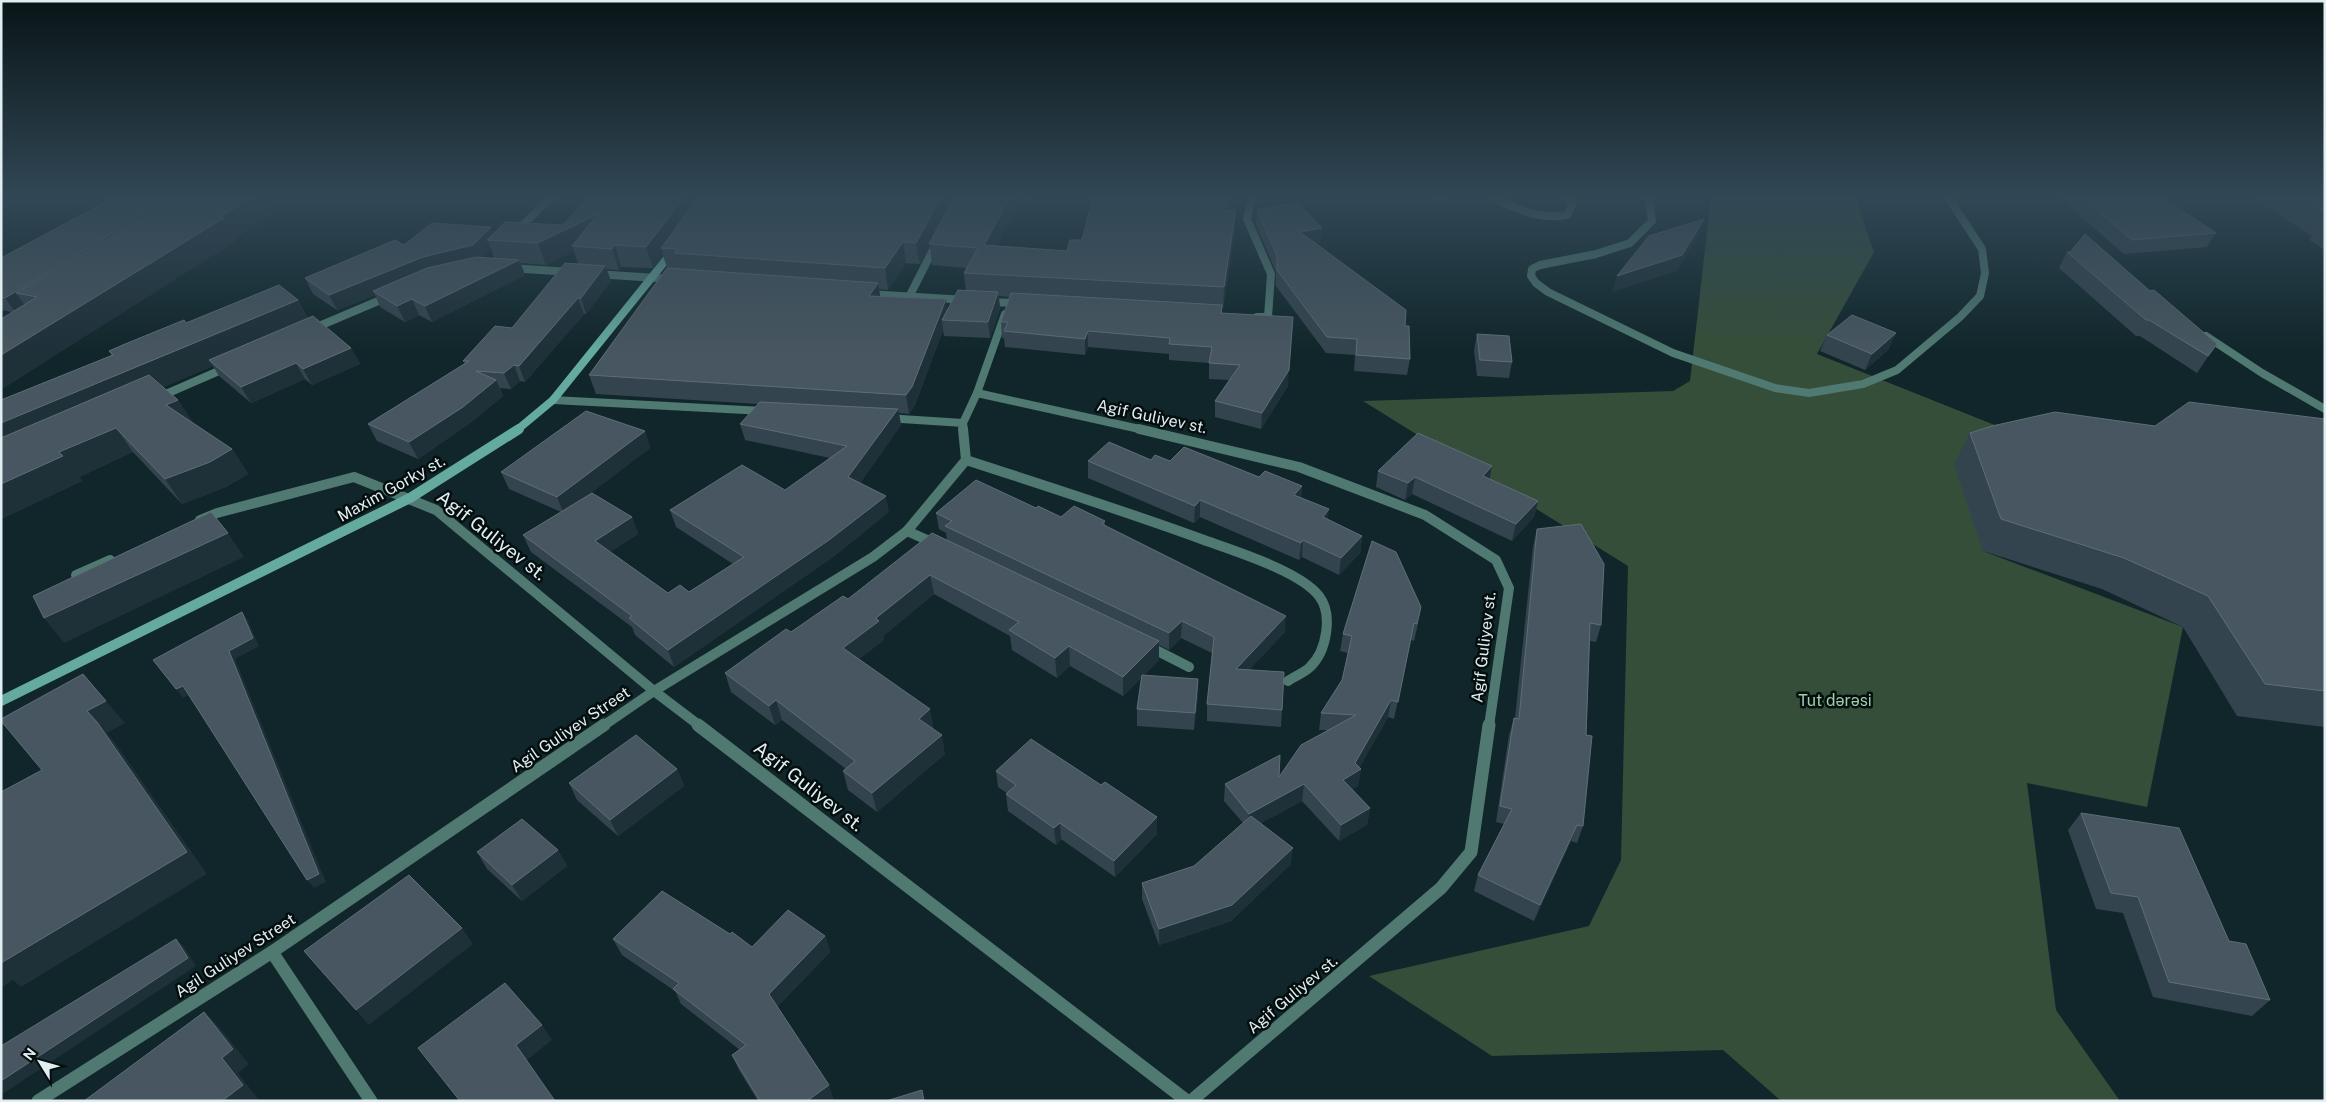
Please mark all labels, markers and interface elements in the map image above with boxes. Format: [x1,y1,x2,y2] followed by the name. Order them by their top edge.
[1095,396,1209,437] street label: Agif Guliyev st.
[334,451,448,526] street label: Maxim Gorky st.
[433,485,551,585] street label: Agif Guliyev st.
[1467,590,1500,704] street label: Agif Guliyev st.
[507,682,633,776] street label: Agil Guliyev Street
[1798,691,1872,710] park label: Tut dərəsi
[750,736,868,836] street label: Agif Guliyev st.
[172,909,299,1001] street label: Agil Guliyev Street
[1243,951,1341,1038] street label: Agif Guliyev st.
[15,1037,65,1087] north arrow
[20,1045,39,1063] text: N

